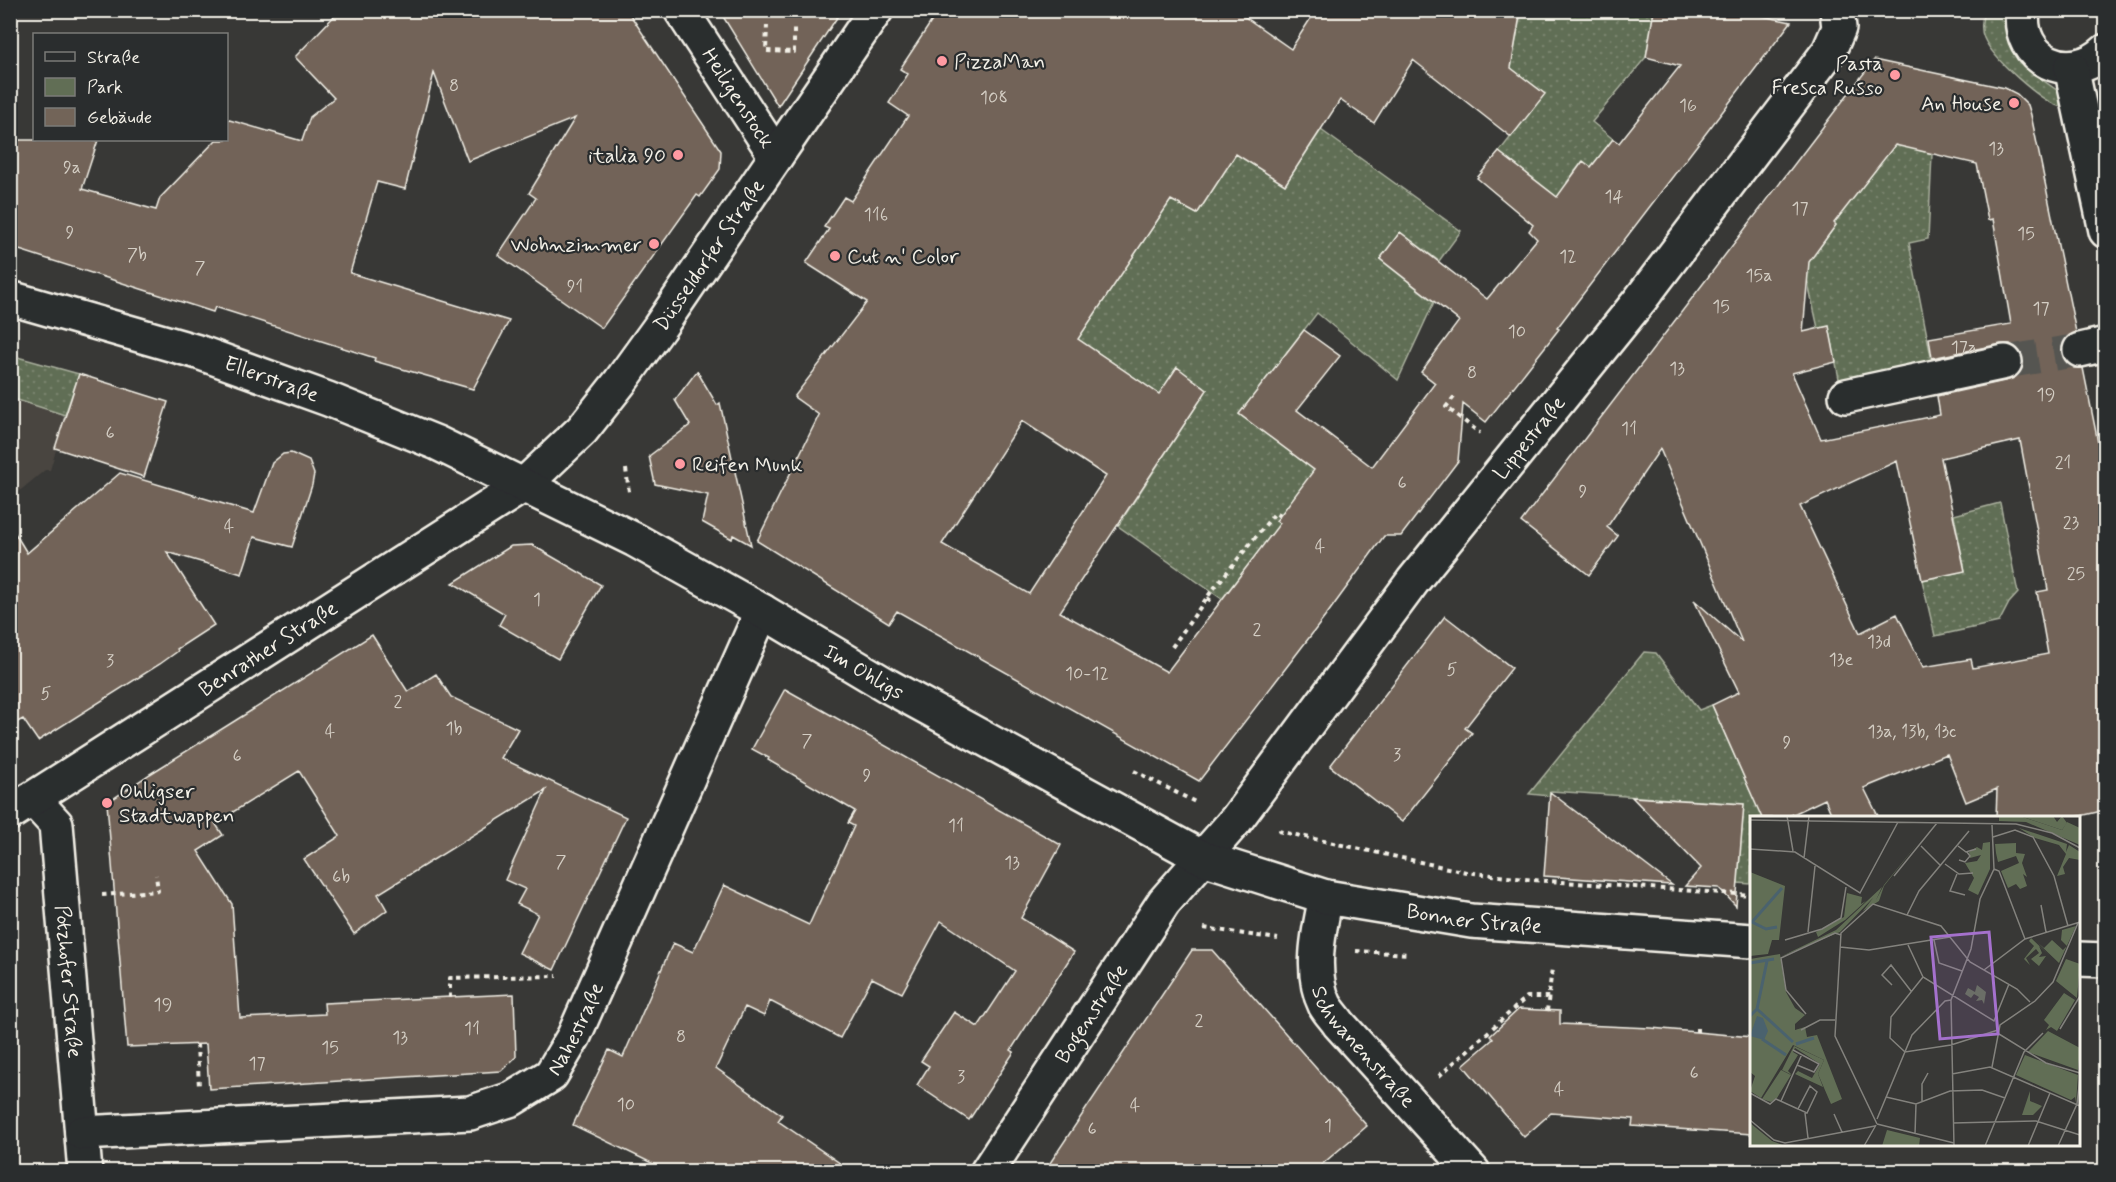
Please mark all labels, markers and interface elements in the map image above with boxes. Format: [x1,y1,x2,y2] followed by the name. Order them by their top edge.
[33,33,228,141] legend
[694,43,780,154] street label: Heiligenstock
[87,46,140,70] text: Straße
[954,48,1045,76] place label: PizzaMan
[1771,50,1883,102] place label: Pasta Fresca Russo
[935,54,949,68] marker: PizzaMan
[1888,68,1902,82] marker: Pasta Fresca Russo
[449,74,459,98] house number: 8
[87,76,123,100] text: Park
[980,86,1008,110] house number: 108
[1921,90,2002,118] place label: An House
[1679,94,1697,118] house number: 16
[2007,96,2021,110] marker: An House
[87,106,152,130] text: Gebäude
[1988,137,2004,161] house number: 13
[588,142,666,170] place label: italia 90
[671,148,685,162] marker: italia 90
[63,156,81,180] house number: 9a
[648,174,772,337] street label: Düsseldorfer Straße
[1605,185,1624,209] house number: 14
[1791,197,1809,221] house number: 17
[864,203,888,227] house number: 116
[66,221,75,245] house number: 9
[2017,222,2035,246] house number: 15
[511,231,642,259] place label: Wohnzimmer
[647,237,661,251] marker: Wohnzimmer
[127,243,147,267] house number: 7b
[847,243,959,271] place label: Cut n' Color
[1559,245,1577,269] house number: 12
[828,249,842,263] marker: Cut n' Color
[195,256,206,280] house number: 7
[1746,264,1772,288] house number: 15a
[567,275,583,299] house number: 91
[1712,295,1730,319] house number: 15
[2032,297,2050,321] house number: 17
[1508,320,1526,344] house number: 10
[1951,336,1977,360] house number: 17a
[220,350,323,410] street label: Ellerstraße
[1669,357,1685,381] house number: 13
[1467,361,1477,385] house number: 8
[2037,383,2055,407] house number: 19
[1487,390,1572,486] street label: Lippestraße
[1621,417,1637,441] house number: 11
[105,421,115,445] house number: 6
[692,451,803,479] place label: Reifen Munk
[2055,451,2071,475] house number: 21
[673,457,687,471] marker: Reifen Munk
[1397,471,1407,495] house number: 6
[1579,480,1588,504] house number: 9
[2063,511,2080,535] house number: 23
[224,515,234,539] house number: 4
[1315,535,1325,559] house number: 4
[2067,562,2085,586] house number: 25
[533,588,541,612] house number: 1
[194,594,343,704] street label: Benrather Straße
[1253,618,1262,642] house number: 2
[1867,630,1891,654] house number: 13d
[818,638,909,707] street label: Im Ohligs
[1829,648,1853,672] house number: 13e
[106,649,114,673] house number: 3
[1447,658,1458,682] house number: 5
[1065,662,1109,686] house number: 10-12
[41,682,52,706] house number: 5
[394,690,403,714] house number: 2
[446,717,463,741] house number: 1b
[325,720,335,744] house number: 4
[1868,720,1956,744] house number: 13a, 13b, 13c
[802,729,813,753] house number: 7
[1783,731,1792,755] house number: 9
[1393,743,1401,767] house number: 3
[232,744,242,768] house number: 6
[863,764,872,788] house number: 9
[119,778,235,830] place label: Ohligser Stadtwappen
[100,796,114,810] marker: Ohligser Stadtwappen
[948,814,964,838] house number: 11
[1750,816,2080,1146] inset map
[556,850,567,874] house number: 7
[1004,851,1020,875] house number: 13
[332,865,350,889] house number: 6b
[1404,898,1543,941] street label: Bonner Straße
[48,904,88,1059] street label: Potzhofer Straße
[1049,958,1135,1069] street label: Bogenstraße
[541,978,611,1081] street label: Nahestraße
[1304,983,1421,1114] street label: Schwanenstraße
[154,993,172,1017] house number: 19
[1195,1009,1204,1033] house number: 2
[464,1017,480,1041] house number: 11
[676,1025,686,1049] house number: 8
[392,1026,408,1050] house number: 13
[321,1036,339,1060] house number: 15
[248,1052,266,1076] house number: 17
[1689,1061,1699,1085] house number: 6
[957,1065,965,1089] house number: 3
[1554,1078,1564,1102] house number: 4
[617,1093,635,1117] house number: 10
[1130,1094,1140,1118] house number: 4
[1324,1114,1332,1138] house number: 1
[1087,1117,1097,1141] house number: 6

